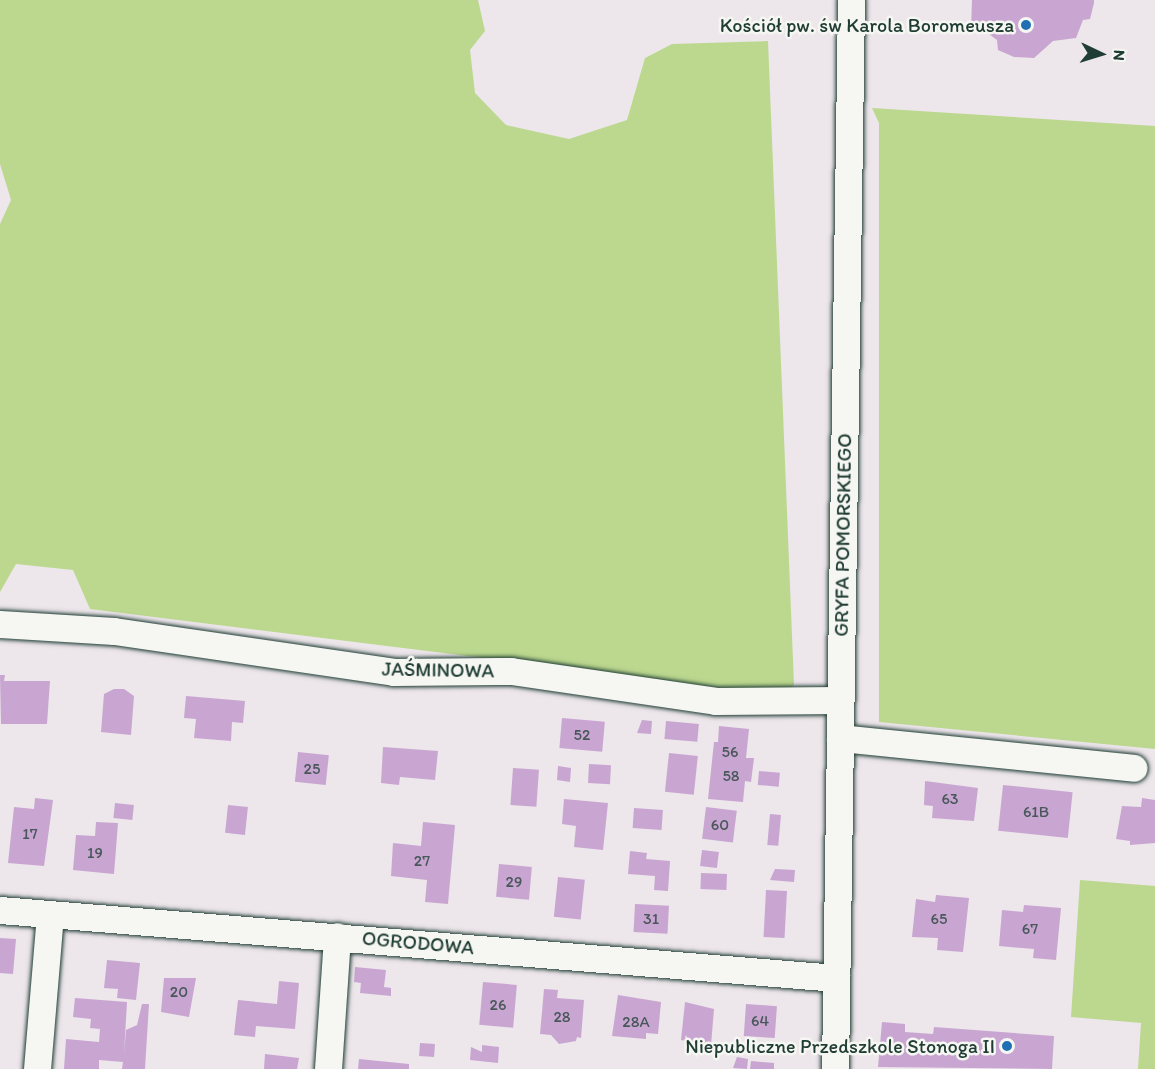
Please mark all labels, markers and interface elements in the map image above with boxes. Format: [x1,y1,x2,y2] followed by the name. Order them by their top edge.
[719,13,1014,37] place label: Kościół pw. św Karola Boromeusza
[1019,18,1033,32] marker: Kościół pw. św Karola Boromeusza
[1071,24,1131,84] north arrow
[1110,49,1129,61] text: N
[829,433,857,637] street label: GRYFA POMORSKIEGO
[382,657,494,683] street label: JAŚMINOWA
[574,725,590,745] house number: 52
[722,742,738,762] house number: 56
[304,759,320,779] house number: 25
[722,766,740,786] house number: 58
[941,789,959,809] house number: 63
[1023,802,1049,822] house number: 61B
[711,815,729,835] house number: 60
[22,824,38,844] house number: 17
[87,843,103,863] house number: 19
[414,851,430,871] house number: 27
[506,872,522,892] house number: 29
[643,909,659,929] house number: 31
[931,909,947,929] house number: 65
[1022,919,1038,939] house number: 67
[361,926,475,960] street label: OGRODOWA
[170,982,188,1002] house number: 20
[490,995,506,1015] house number: 26
[553,1007,571,1027] house number: 28
[751,1011,769,1031] house number: 64
[622,1012,650,1032] house number: 28A
[685,1034,995,1058] place label: Niepubliczne Przedszkole Stonoga II
[1000,1039,1014,1053] marker: Niepubliczne Przedszkole Stonoga II

